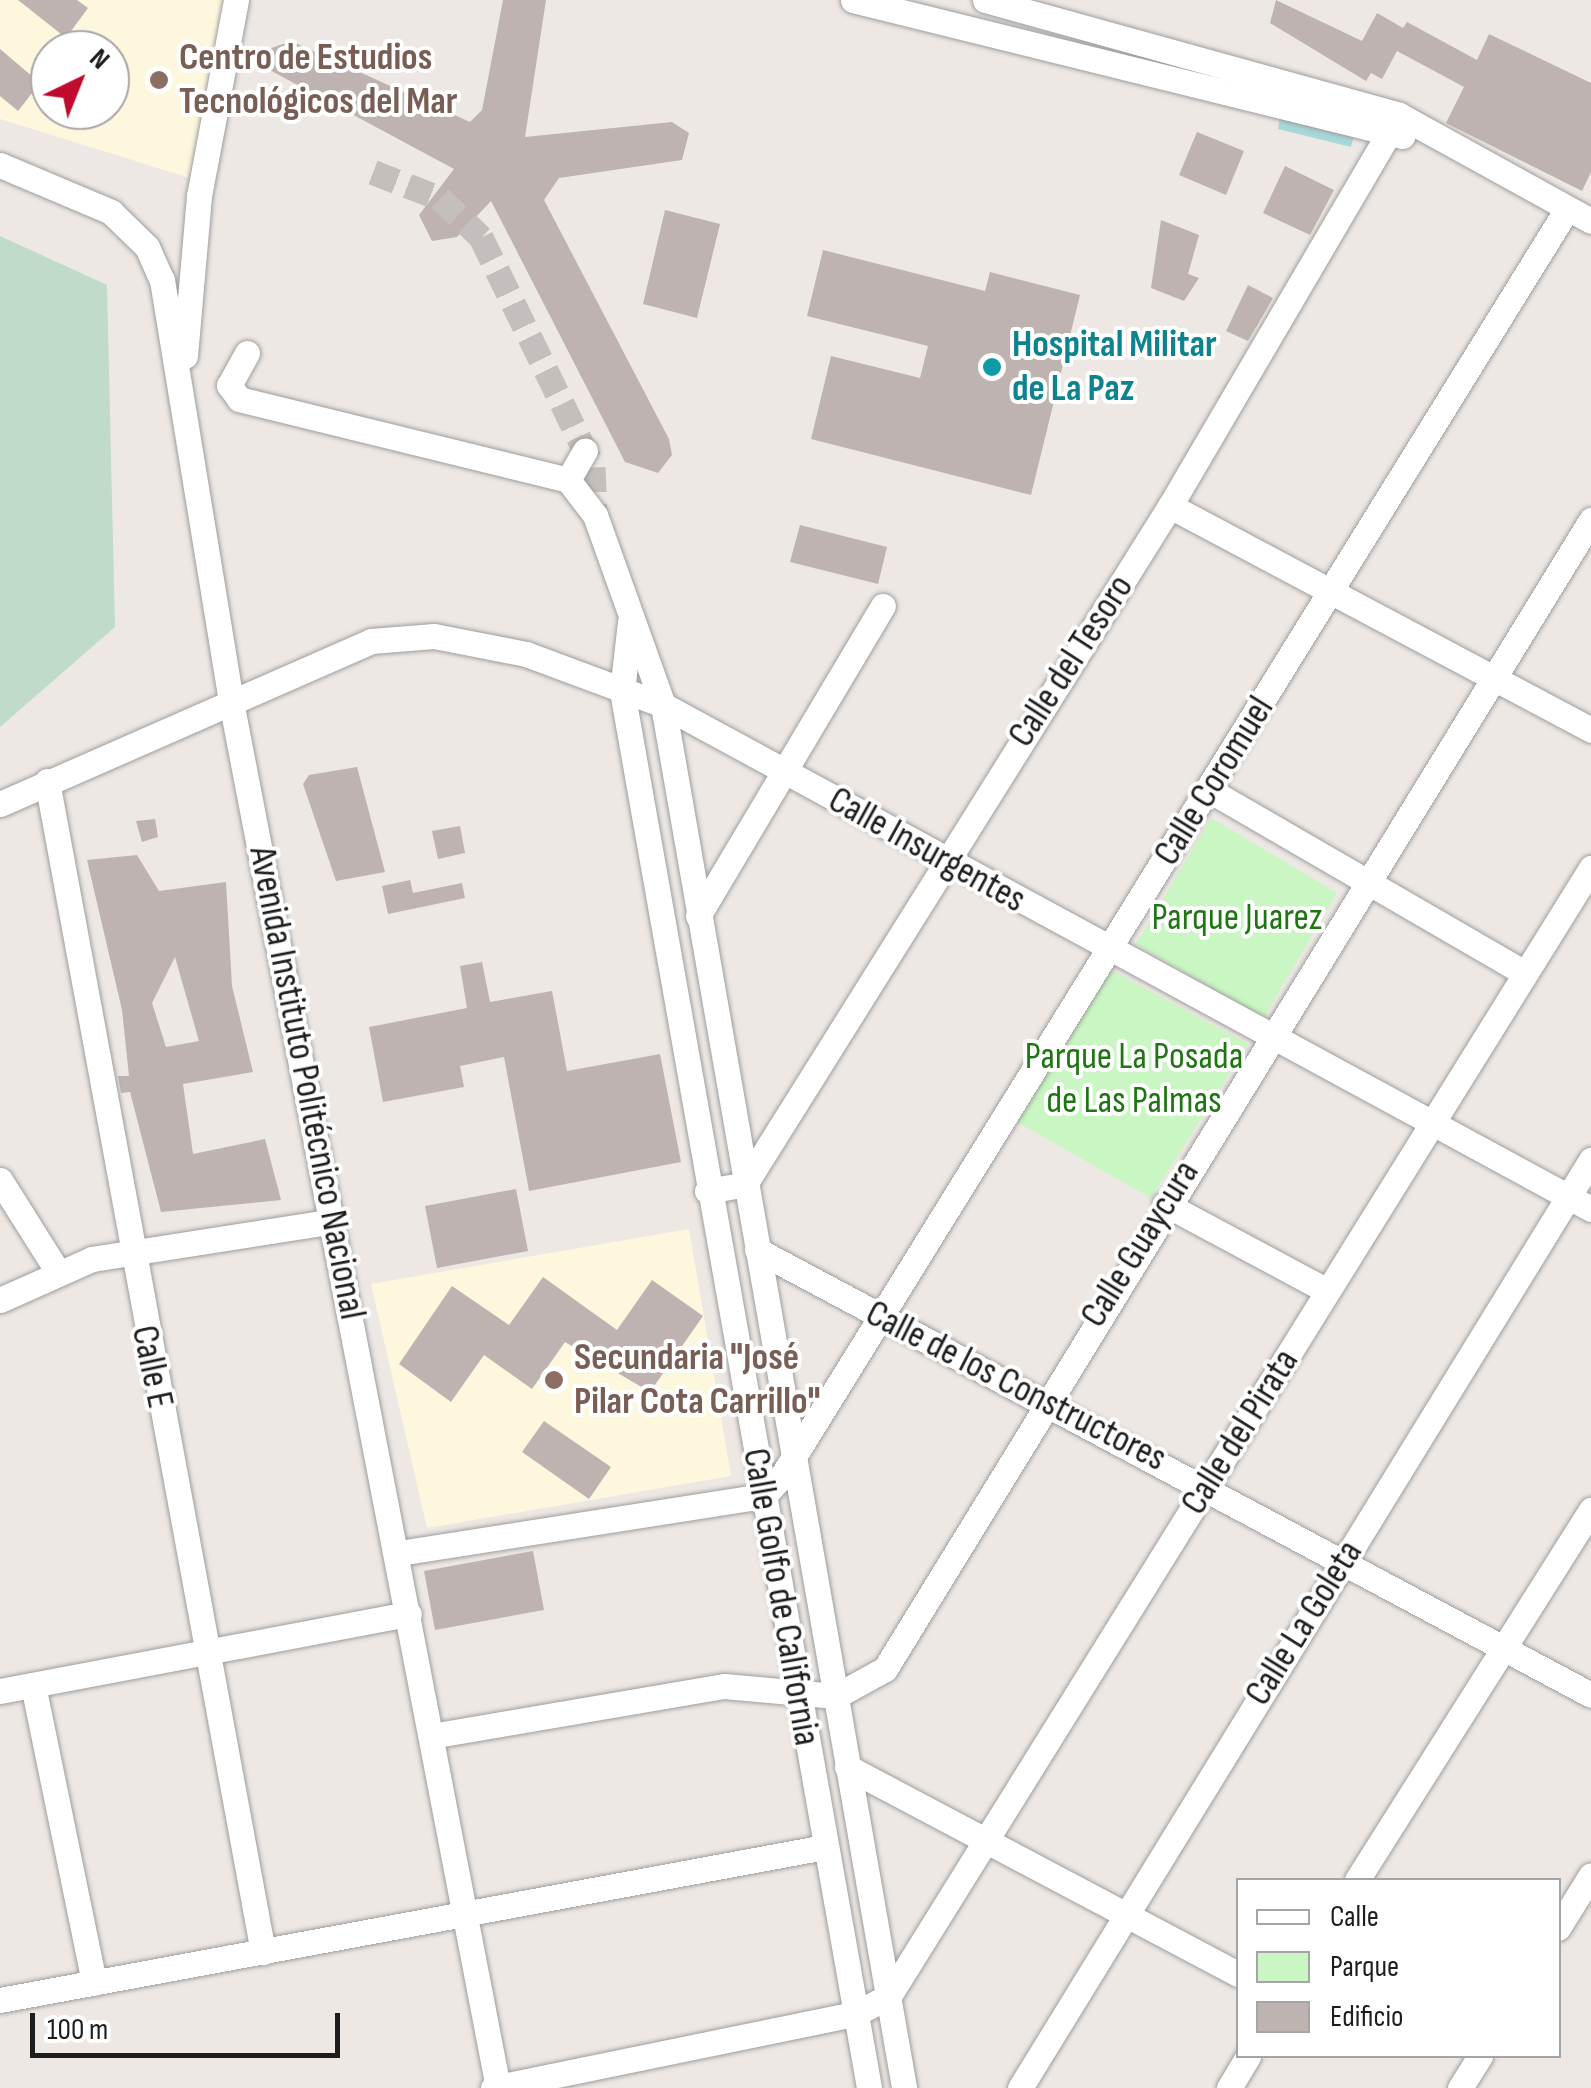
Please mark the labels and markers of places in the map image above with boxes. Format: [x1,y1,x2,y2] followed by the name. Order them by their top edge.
[179,35,458,124] place label: Centro de Estudios Tecnológicos del Mar
[148,69,170,91] marker: Centro de Estudios Tecnológicos del Mar
[1012,322,1217,412] place label: Hospital Militar de La Paz
[981,356,1003,378] marker: Hospital Militar de La Paz
[574,1335,821,1425] place label: Secundaria "José Pilar Cota Carrillo"
[543,1369,565,1391] marker: Secundaria "José Pilar Cota Carrillo"

